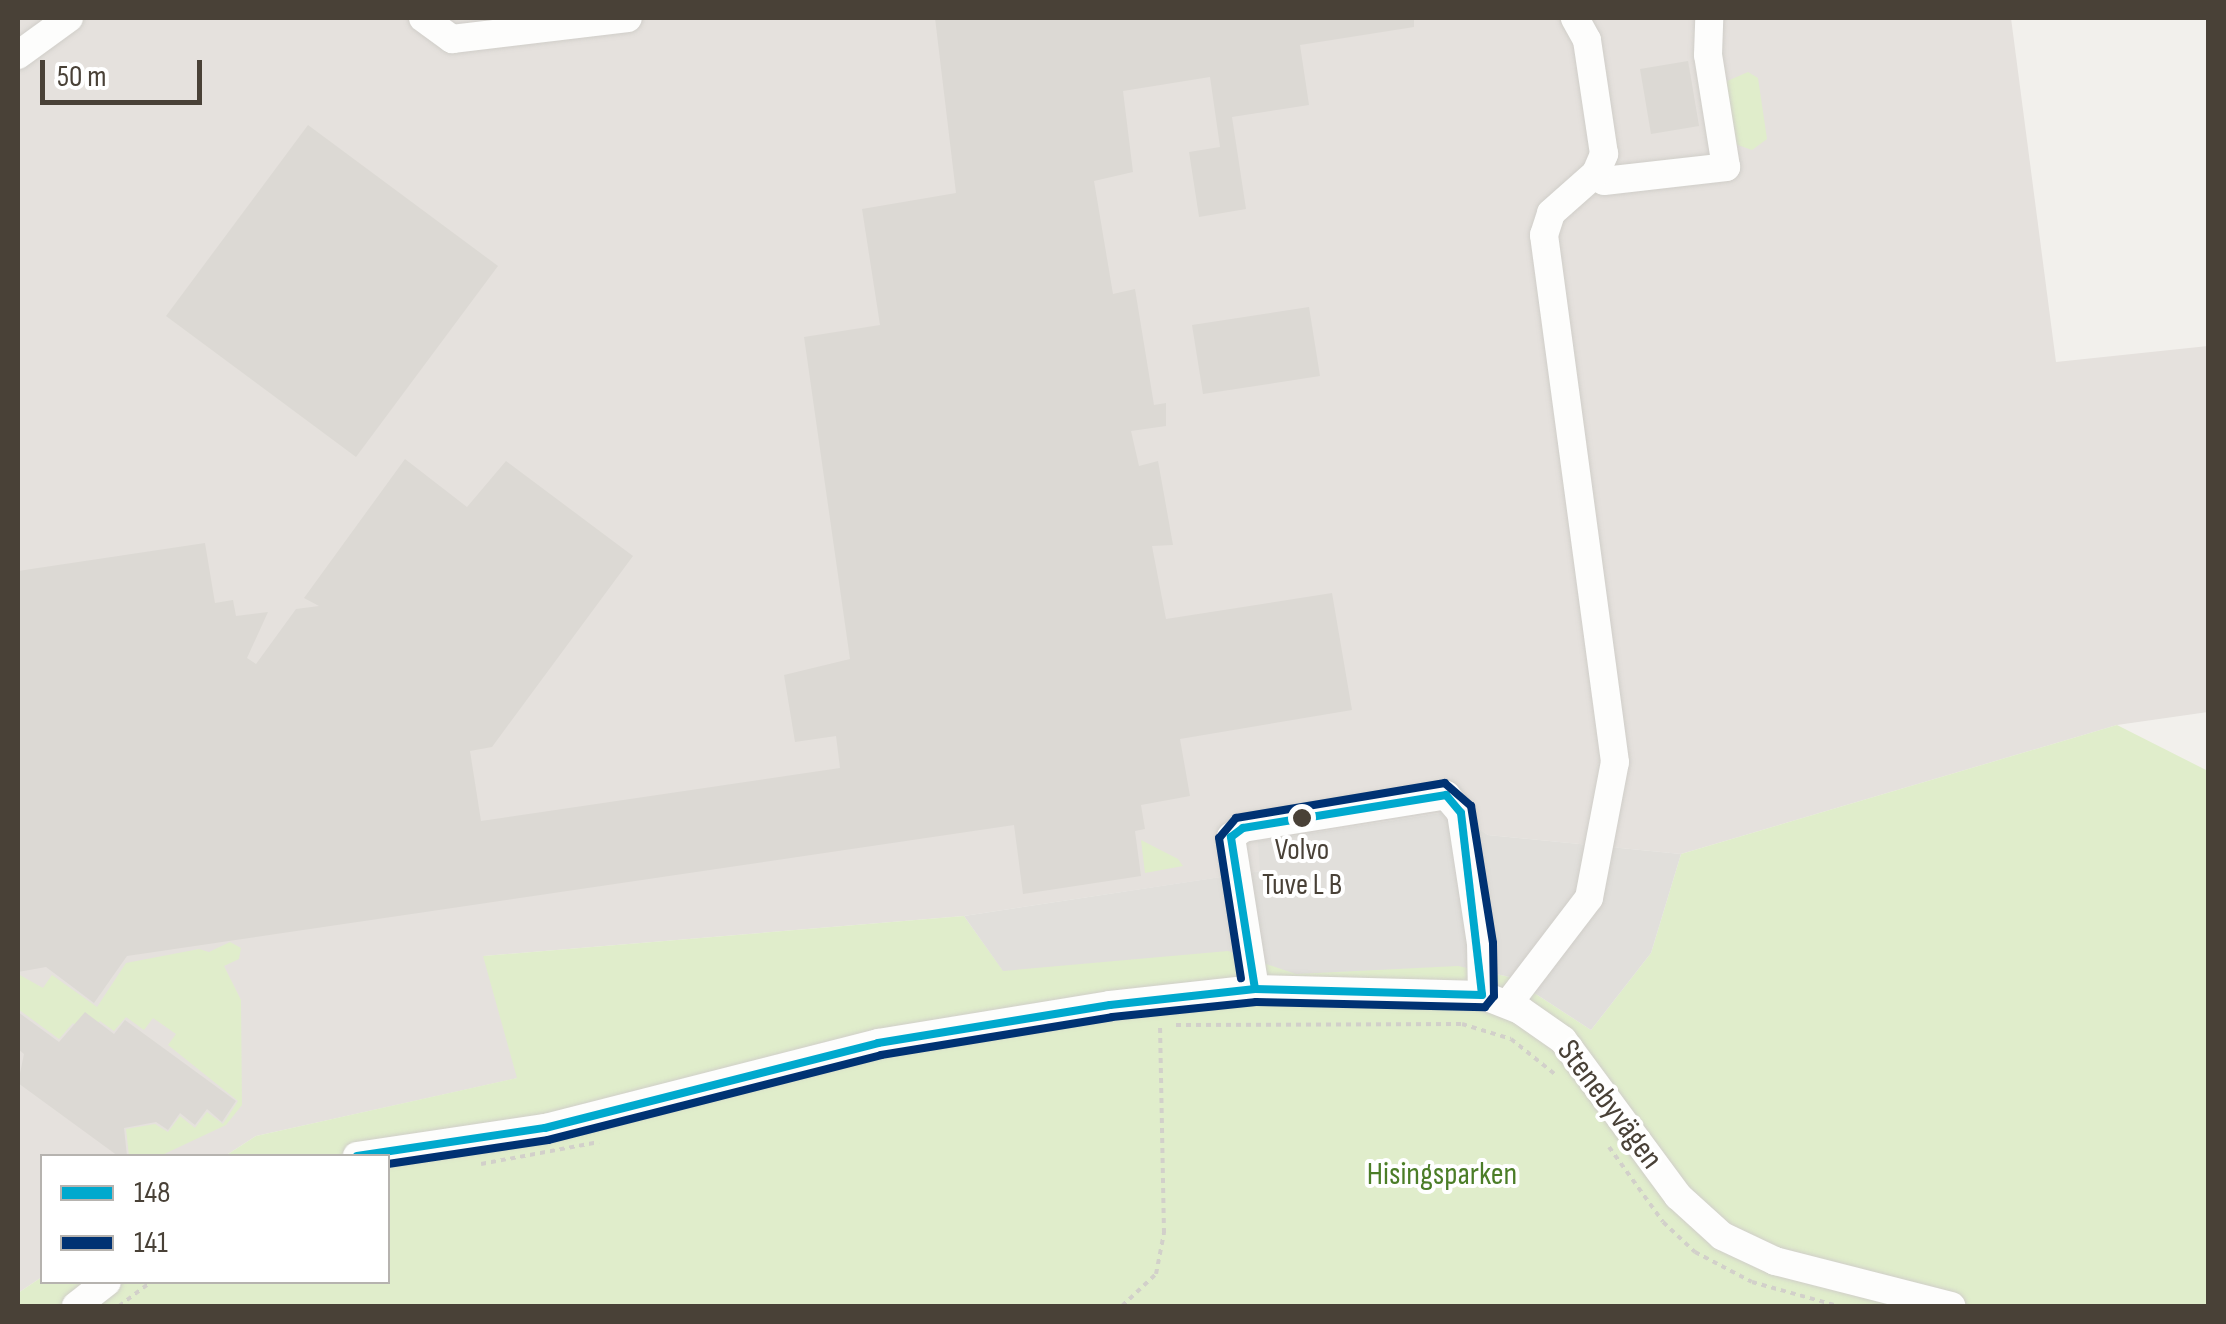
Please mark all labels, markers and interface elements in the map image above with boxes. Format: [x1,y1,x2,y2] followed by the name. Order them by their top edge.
[45,40,208,102] scale bar
[57,59,106,95] text: 50 m
[1292,808,1312,828] marker: Volvo Tuve L B
[1262,832,1342,902] place label: Volvo Tuve L B
[1548,1033,1670,1177] street label: Stenebyvägen
[40,1154,390,1284] legend
[1367,1156,1517,1194] park label: Hisingsparken
[134,1175,170,1211] text: 148
[134,1225,168,1261] text: 141

